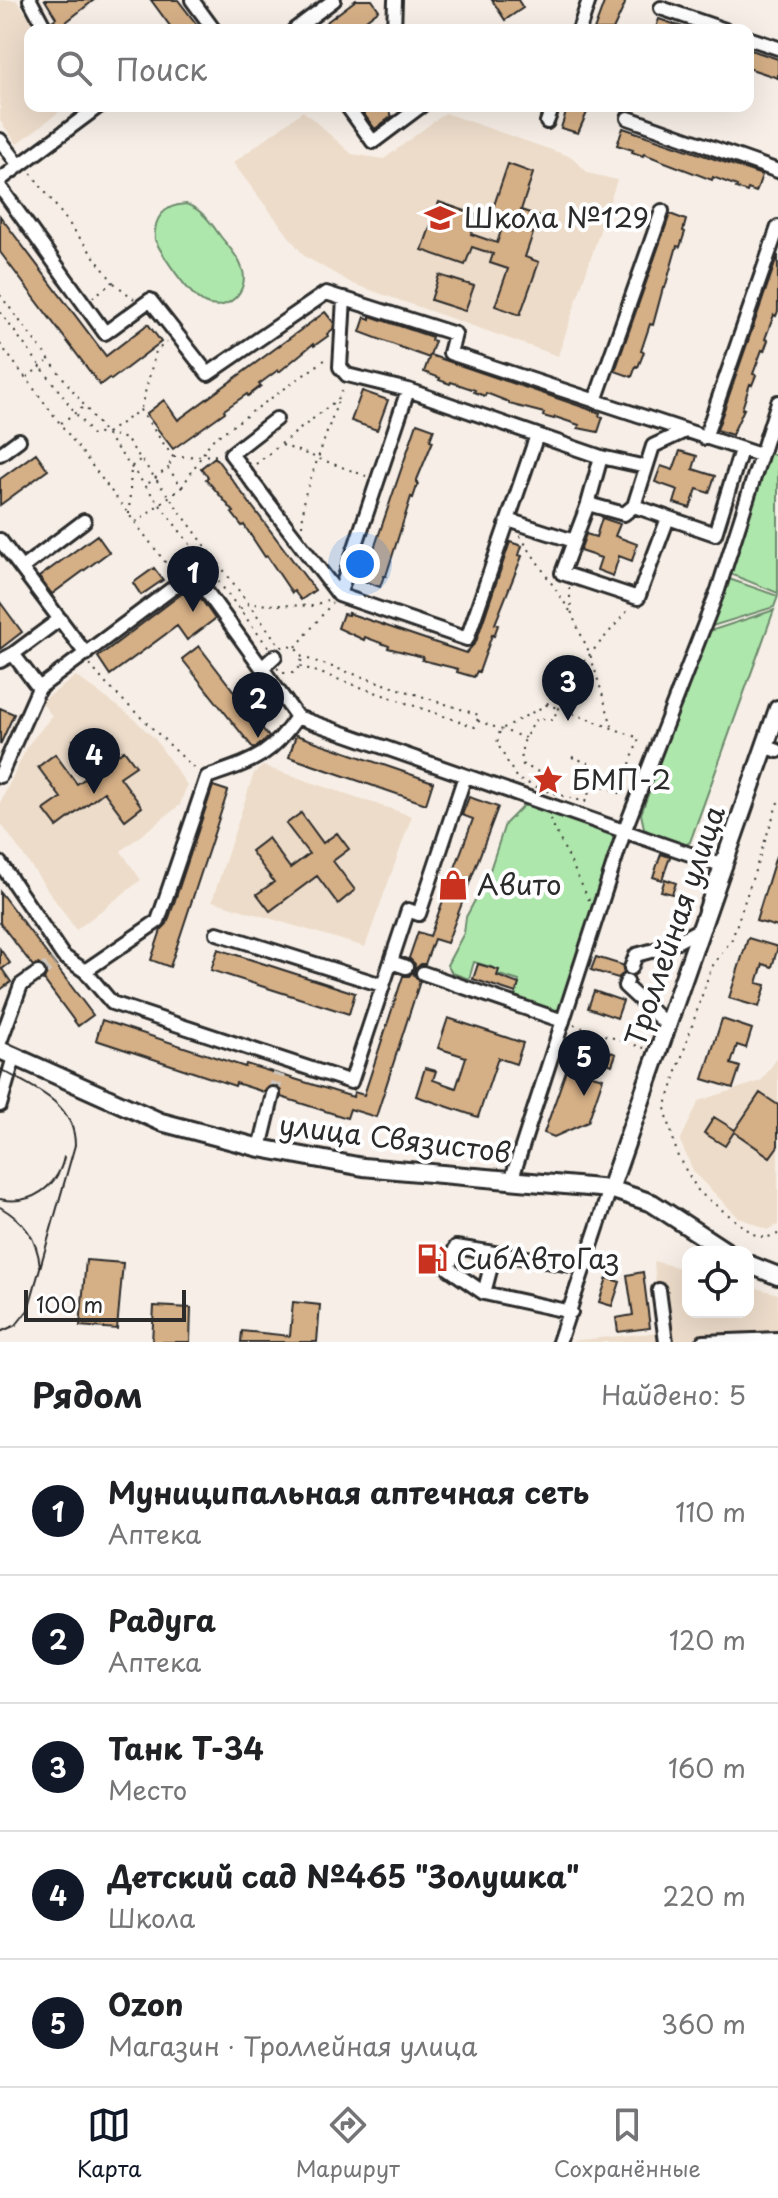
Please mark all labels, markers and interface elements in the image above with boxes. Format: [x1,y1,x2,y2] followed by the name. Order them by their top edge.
[24,24,754,112] search box
[52,46,96,90] icon: search
[116,46,207,91] text: Поиск
[464,195,649,238] place label: Школа №129
[423,201,457,235] school or university icon: Школа №129
[340,544,380,584] your location
[167,546,219,612] pin: 1
[542,655,594,721] pin: 3
[232,672,284,738] pin: 2
[68,728,120,794] pin: 4
[572,757,671,800] place label: БМП-2
[531,763,565,797] place icon: БМП-2
[612,799,735,1052] street label: Троллейная улица
[477,862,562,905] place label: Авито
[436,868,470,902] shop icon: Авито
[558,1030,610,1096] pin: 5
[277,1102,514,1173] street label: улица Связистов
[456,1236,619,1279] place label: СибАвтоГаз
[415,1242,449,1276] fuel station icon: СибАвтоГаз
[682,1246,754,1318] map controls
[682,1246,754,1318] button: locate
[24,1286,186,1322] scale bar
[36,1287,103,1320] text: 100 m
[32,1368,143,1420] text: Рядом
[601,1375,746,1414] text: Найдено: 5
[108,1469,589,1514] text: Муниципальная аптечная сеть
[52,1492,64,1531] text: 1
[675,1492,746,1531] text: 110 m
[108,1514,201,1553] text: Аптека
[108,1597,216,1642] text: Радуга
[49,1620,67,1659] text: 2
[669,1620,746,1659] text: 120 m
[108,1642,201,1681] text: Аптека
[108,1725,264,1770] text: Танк Т-34
[49,1748,67,1787] text: 3
[668,1748,746,1787] text: 160 m
[108,1770,187,1809] text: Место
[108,1853,579,1898] text: Детский сад №465 "Золушка"
[49,1876,67,1915] text: 4
[662,1876,746,1915] text: 220 m
[108,1898,195,1937] text: Школа
[108,1981,183,2026] text: Ozon
[50,2004,66,2043] text: 5
[661,2004,746,2043] text: 360 m
[108,2026,477,2065] text: Магазин · Троллейная улица
[77,2103,142,2184] tab: Карта
[296,2103,400,2184] tab: Маршрут
[554,2103,701,2184] tab: Сохранённые

